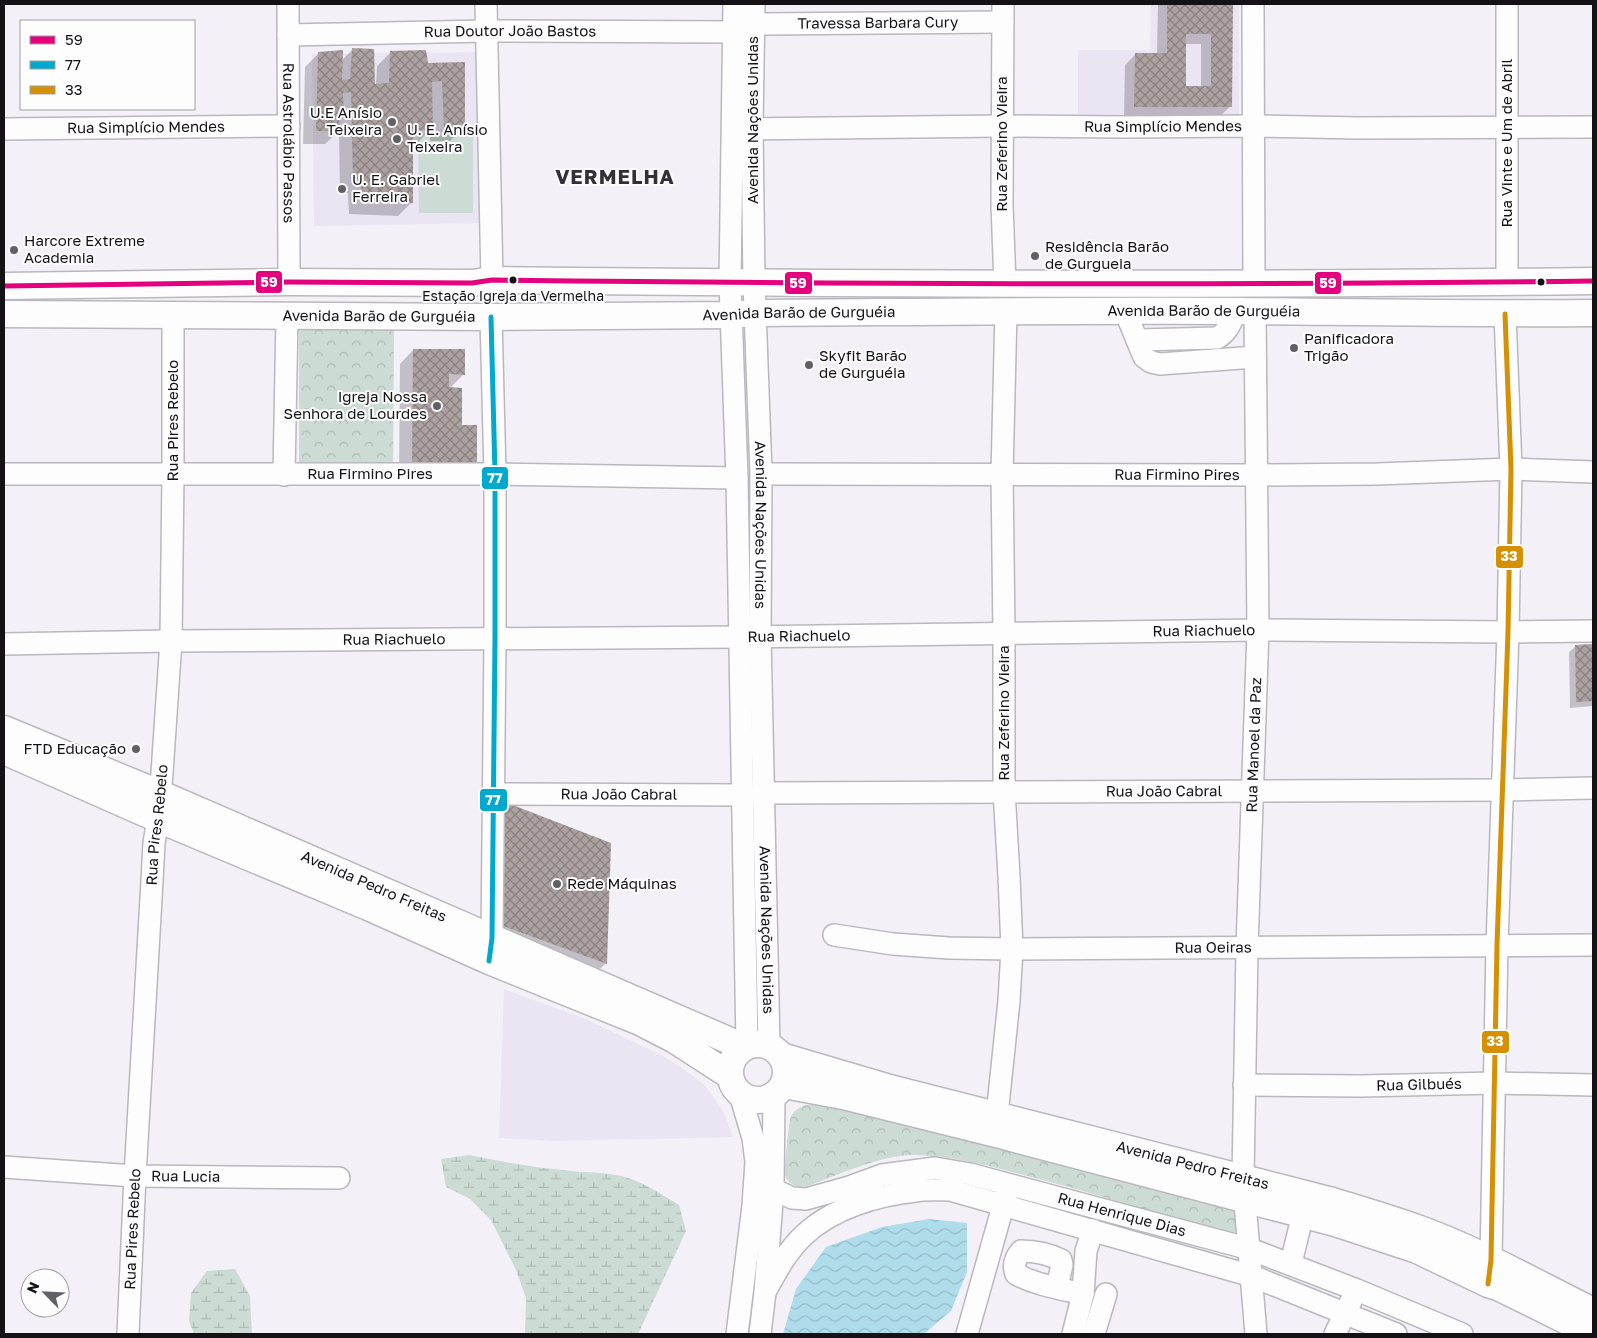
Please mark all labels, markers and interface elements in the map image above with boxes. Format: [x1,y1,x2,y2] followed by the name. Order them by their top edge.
[797,12,959,32] street label: Travessa Barbara Cury
[20,20,195,110] legend
[423,21,596,40] street label: Rua Doutor João Bastos
[65,30,83,48] text: 59
[743,36,761,204] street label: Avenida Nações Unidas
[65,55,81,73] text: 77
[1497,58,1515,227] street label: Rua Vinte e Um de Abril
[280,63,299,223] street label: Rua Astrolábio Passos
[992,76,1010,212] street label: Rua Zeferino Vieira
[65,80,83,98] text: 33
[310,103,382,138] place label: U.E Anísio Teixeira
[386,116,398,128] marker: U.E Anísio Teixeira
[1084,116,1242,135] street label: Rua Simplício Mendes
[67,117,225,136] street label: Rua Simplício Mendes
[407,120,487,155] place label: U. E. Anísio Teixeira
[391,133,403,145] marker: U. E. Anísio Teixeira
[555,164,675,188] district label: VERMELHA
[352,170,440,205] place label: U. E. Gabriel Ferreira
[336,183,348,195] marker: U. E. Gabriel Ferreira
[24,231,145,266] place label: Harcore Extreme Academia
[1045,237,1169,272] place label: Residência Barão de Gurgueia
[8,244,20,256] marker: Harcore Extreme Academia
[1029,250,1041,262] marker: Residência Barão de Gurgueia
[255,270,283,294] line badge: 59
[784,271,813,295] line badge: 59
[1314,271,1342,295] line badge: 59
[260,273,278,290] text: 59
[789,274,807,291] text: 59
[1319,274,1337,291] text: 59
[508,275,518,285] marker: Estação Igreja da Vermelha
[1536,277,1546,287] unlabelled marker
[422,287,604,304] place label: Estação Igreja da Vermelha
[1107,301,1300,320] street label: Avenida Barão de Gurguéia
[702,302,895,323] street label: Avenida Barão de Gurguéia
[283,306,475,325] street label: Avenida Barão de Gurguéia
[1304,329,1394,364] place label: Panificadora Trigão
[1288,342,1300,354] marker: Panificadora Trigão
[819,346,907,381] place label: Skyfit Barão de Gurguéia
[803,359,815,371] marker: Skyfit Barão de Gurguéia
[163,360,181,481] street label: Rua Pires Rebelo
[284,387,427,422] place label: Igreja Nossa Senhora de Lourdes
[431,400,443,412] marker: Igreja Nossa Senhora de Lourdes
[752,440,771,609] street label: Avenida Nações Unidas
[307,464,433,482] street label: Rua Firmino Pires
[1114,465,1240,483] street label: Rua Firmino Pires
[481,466,509,490] line badge: 77
[487,469,503,486] text: 77
[1495,545,1524,569] line badge: 33
[1500,547,1518,564] text: 33
[1152,620,1255,639] street label: Rua Riachuelo
[747,625,850,645] street label: Rua Riachuelo
[342,629,445,648] street label: Rua Riachuelo
[994,645,1012,781] street label: Rua Zeferino Vieira
[1242,677,1264,813] street label: Rua Manoel da Paz
[24,739,126,757] place label: FTD Educação
[130,743,142,755] marker: FTD Educação
[142,764,171,886] street label: Rua Pires Rebelo
[1106,781,1223,800] street label: Rua João Cabral
[561,784,678,803] street label: Rua João Cabral
[479,788,508,812] line badge: 77
[485,791,501,808] text: 77
[299,846,450,925] street label: Avenida Pedro Freitas
[757,846,778,1014] street label: Avenida Nações Unidas
[567,874,677,892] place label: Rede Máquinas
[551,878,563,890] marker: Rede Máquinas
[1174,937,1252,956] street label: Rua Oeiras
[1481,1030,1510,1054] line badge: 33
[1486,1032,1504,1049] text: 33
[1376,1074,1462,1094] street label: Rua Gilbués
[1115,1136,1271,1192] street label: Avenida Pedro Freitas
[151,1166,220,1185] street label: Rua Lucia
[120,1168,143,1290] street label: Rua Pires Rebelo
[1056,1188,1188,1240] street label: Rua Henrique Dias
[20,1268,70,1318] north arrow
[23,1279,43,1296] text: N

